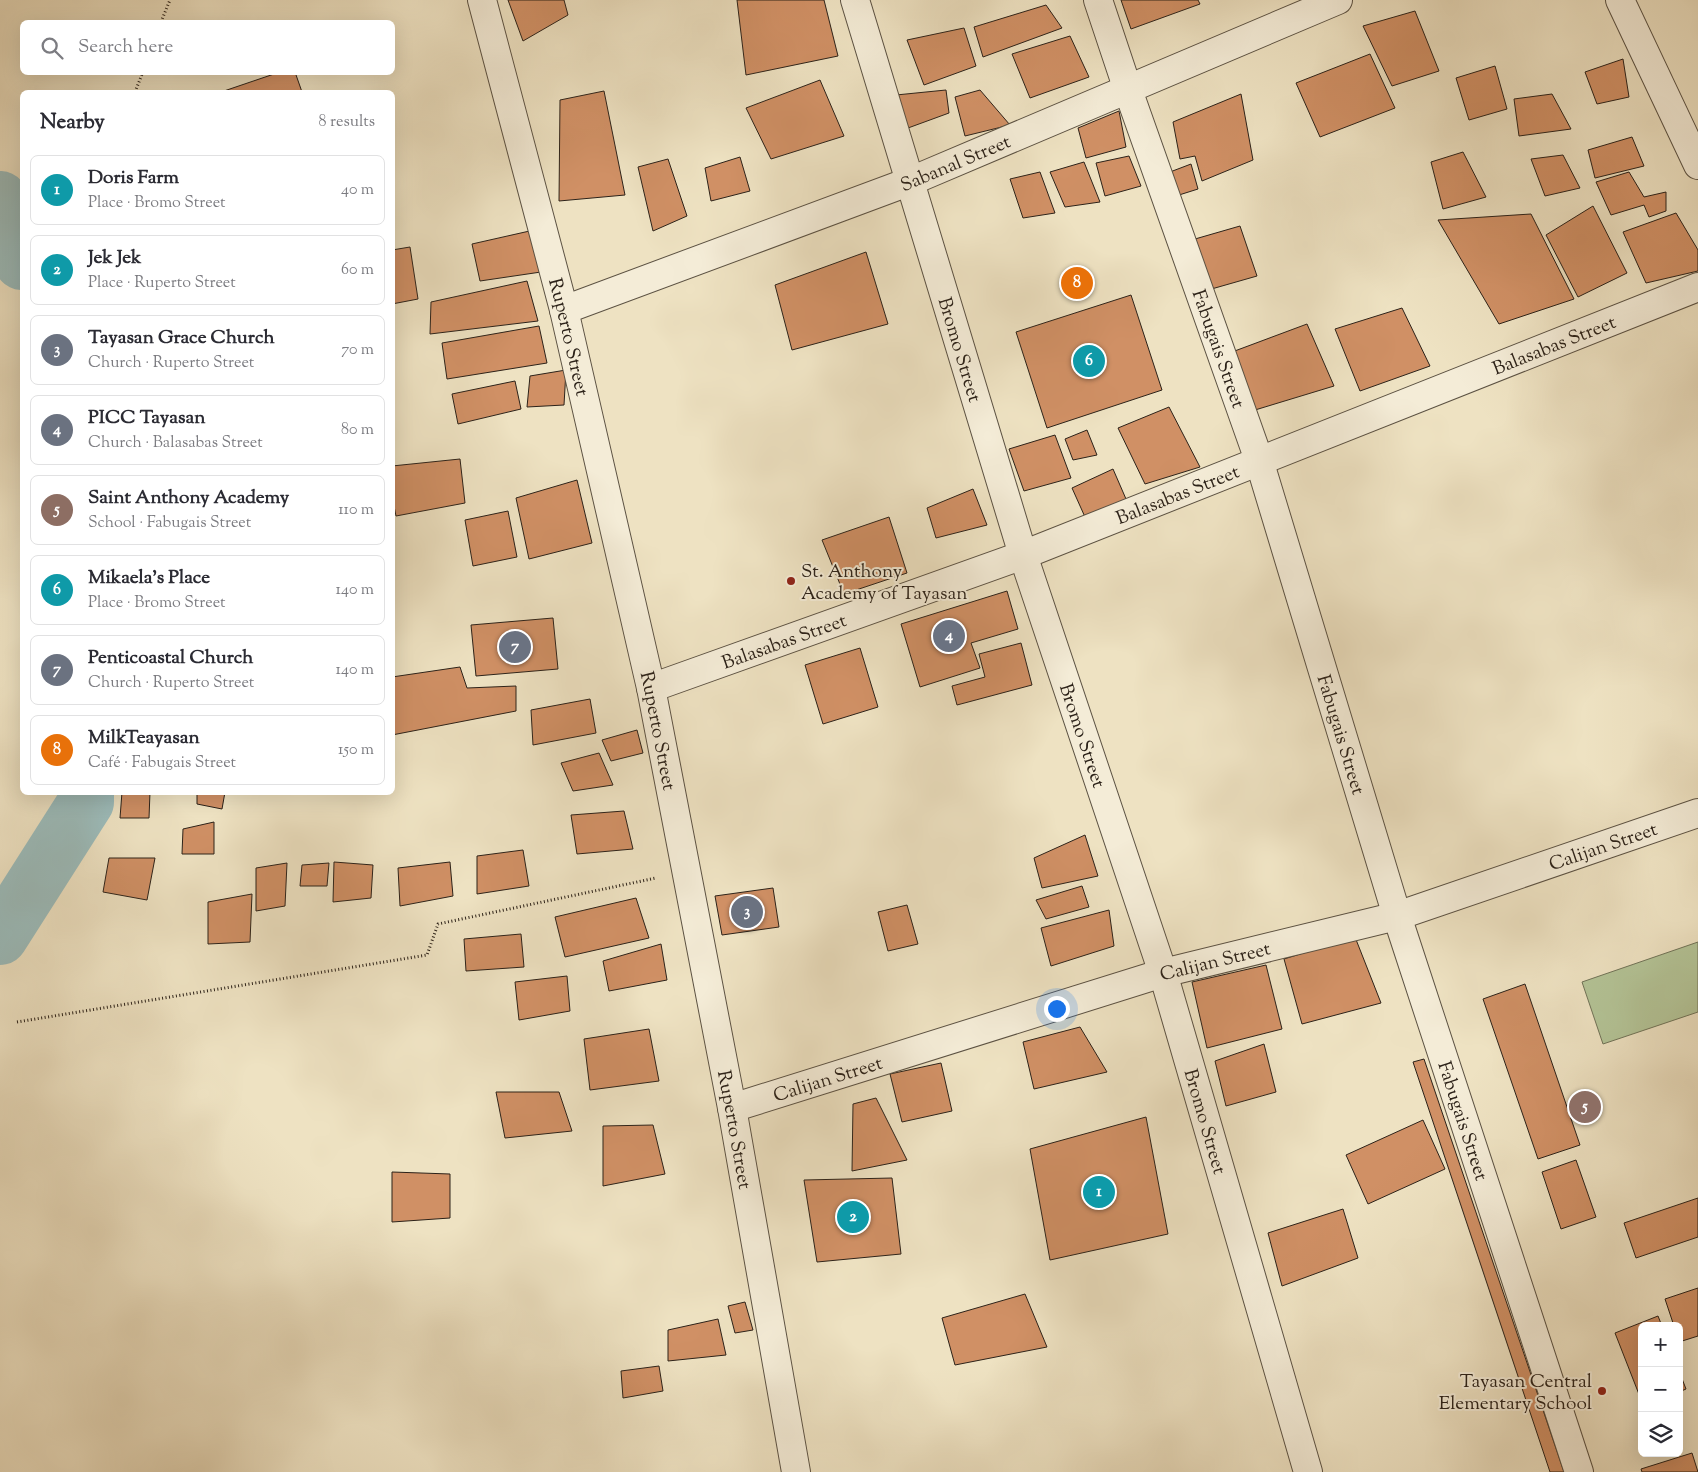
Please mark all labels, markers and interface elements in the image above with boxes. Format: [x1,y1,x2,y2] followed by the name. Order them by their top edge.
[20,20,395,75] search box
[38,34,66,62] icon: search
[78,34,173,61] text: Search here
[40,108,105,138] text: Nearby
[319,111,375,134] text: 8 results
[897,129,1016,200] street label: Sabanal Street
[88,165,179,192] text: Doris Farm
[54,179,60,202] text: 1
[341,179,374,202] text: 40 m
[88,192,226,215] text: Place · Bromo Street
[88,245,141,272] text: Jek Jek
[53,259,61,282] text: 2
[341,259,374,282] text: 60 m
[1061,264,1093,302] pin: 8
[88,272,236,295] text: Place · Ruperto Street
[540,275,594,400] street label: Ruperto Street
[1184,286,1251,413] street label: Fabugais Street
[930,294,987,406] street label: Bromo Street
[1489,310,1621,383] street label: Balasabas Street
[88,325,275,352] text: Tayasan Grace Church
[54,339,60,362] text: 3
[341,339,374,362] text: 70 m
[1073,342,1105,380] pin: 6
[88,352,254,375] text: Church · Ruperto Street
[88,405,206,432] text: PICC Tayasan
[53,419,61,442] text: 4
[341,419,374,442] text: 80 m
[88,432,263,455] text: Church · Balasabas Street
[1112,459,1244,533] street label: Balasabas Street
[88,485,289,512] text: Saint Anthony Academy
[54,499,60,522] text: 5
[338,499,374,522] text: 110 m
[88,512,251,535] text: School · Fabugais Street
[801,559,967,608] place label: St. Anthony Academy of Tayasan
[88,565,210,592] text: Mikaela's Place
[785,575,797,587] marker: St. Anthony Academy of Tayasan
[53,579,61,602] text: 6
[336,579,374,602] text: 140 m
[88,592,226,615] text: Place · Bromo Street
[719,608,851,678] street label: Balasabas Street
[933,617,965,655] pin: 4
[499,628,531,666] pin: 7
[88,645,253,672] text: Penticoastal Church
[53,659,61,682] text: 7
[336,659,374,682] text: 140 m
[632,669,682,793] street label: Ruperto Street
[88,672,254,695] text: Church · Ruperto Street
[1309,672,1371,799] street label: Fabugais Street
[1051,680,1111,792] street label: Bromo Street
[88,725,200,752] text: MilkTeayasan
[53,739,61,762] text: 8
[338,739,374,762] text: 150 m
[88,752,236,775] text: Café · Fabugais Street
[1546,817,1662,879] street label: Calijan Street
[731,893,763,931] pin: 3
[1157,936,1274,989] street label: Calijan Street
[1044,996,1070,1022] your location
[770,1051,887,1110] street label: Calijan Street
[1429,1058,1494,1185] street label: Fabugais Street
[1176,1066,1232,1178] street label: Bromo Street
[709,1068,757,1192] street label: Ruperto Street
[1569,1088,1601,1126] pin: 5
[1083,1173,1115,1211] pin: 1
[837,1198,869,1236] pin: 2
[1638,1322,1683,1457] map controls
[1638,1322,1683,1367] button: +
[1638,1367,1683,1412] button: −
[1439,1369,1592,1418] place label: Tayasan Central Elementary School
[1596,1385,1608,1397] marker: Tayasan Central Elementary School
[1638,1412,1683,1457] button: layers

